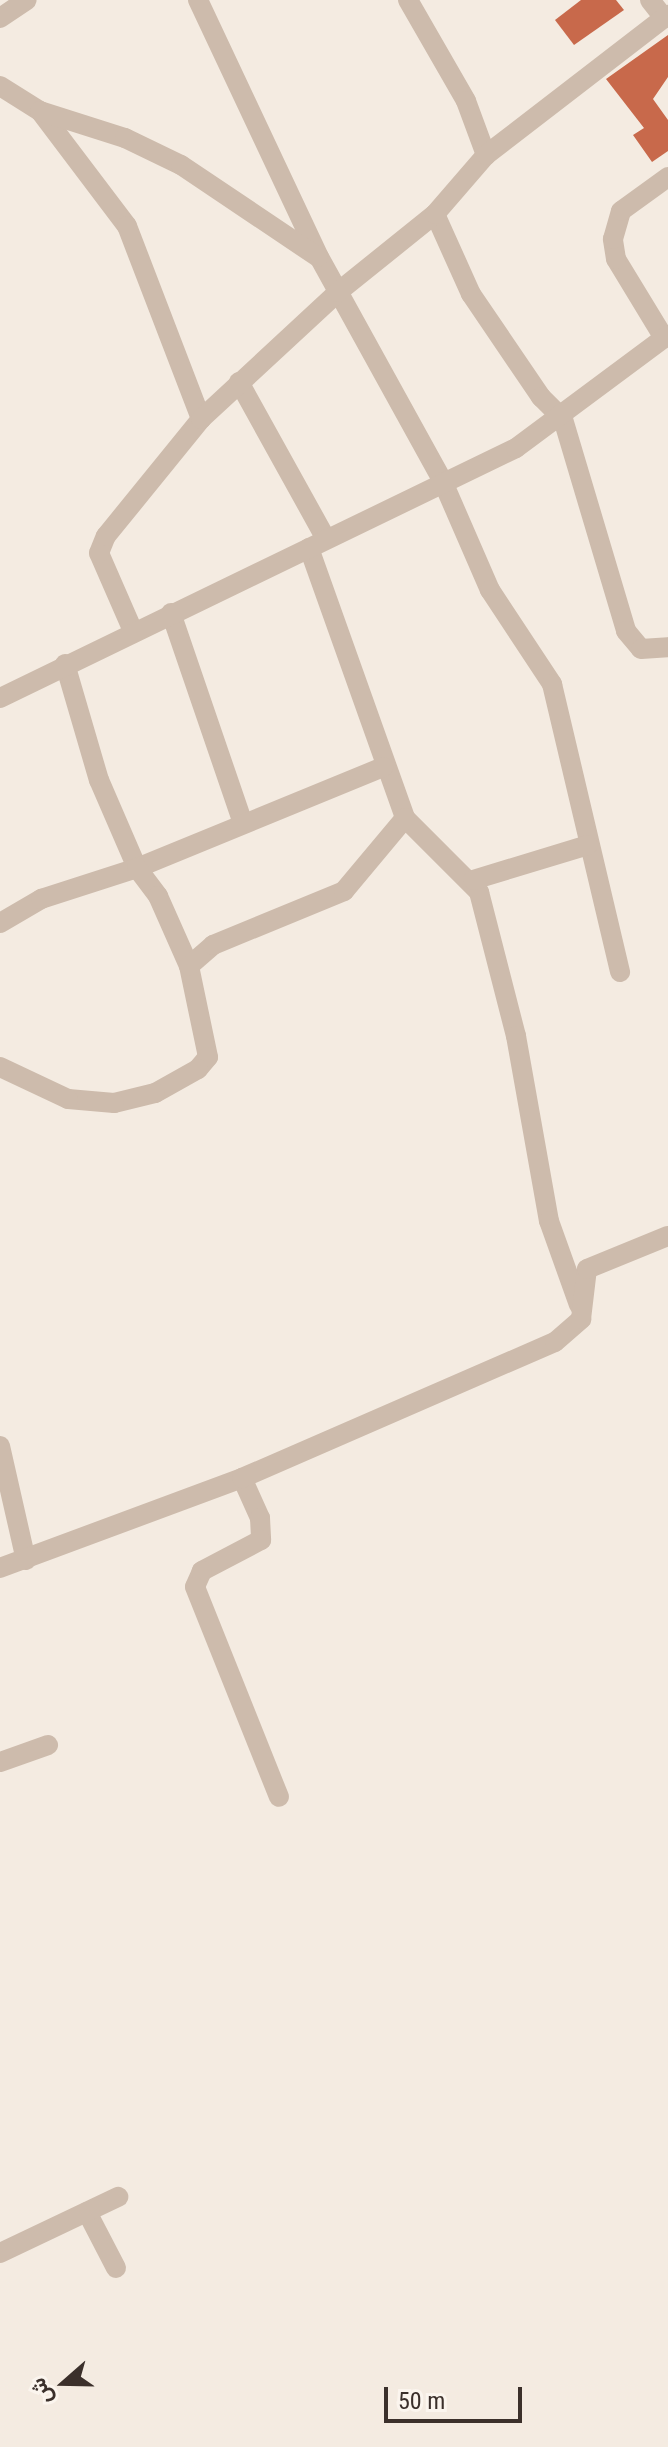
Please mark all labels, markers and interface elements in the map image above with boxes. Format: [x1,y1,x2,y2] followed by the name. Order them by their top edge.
[24,2343,104,2423] north arrow
[388,2371,526,2421] scale bar
[25,2375,57,2408] text: ش
[398,2387,445,2415] text: 50 m

